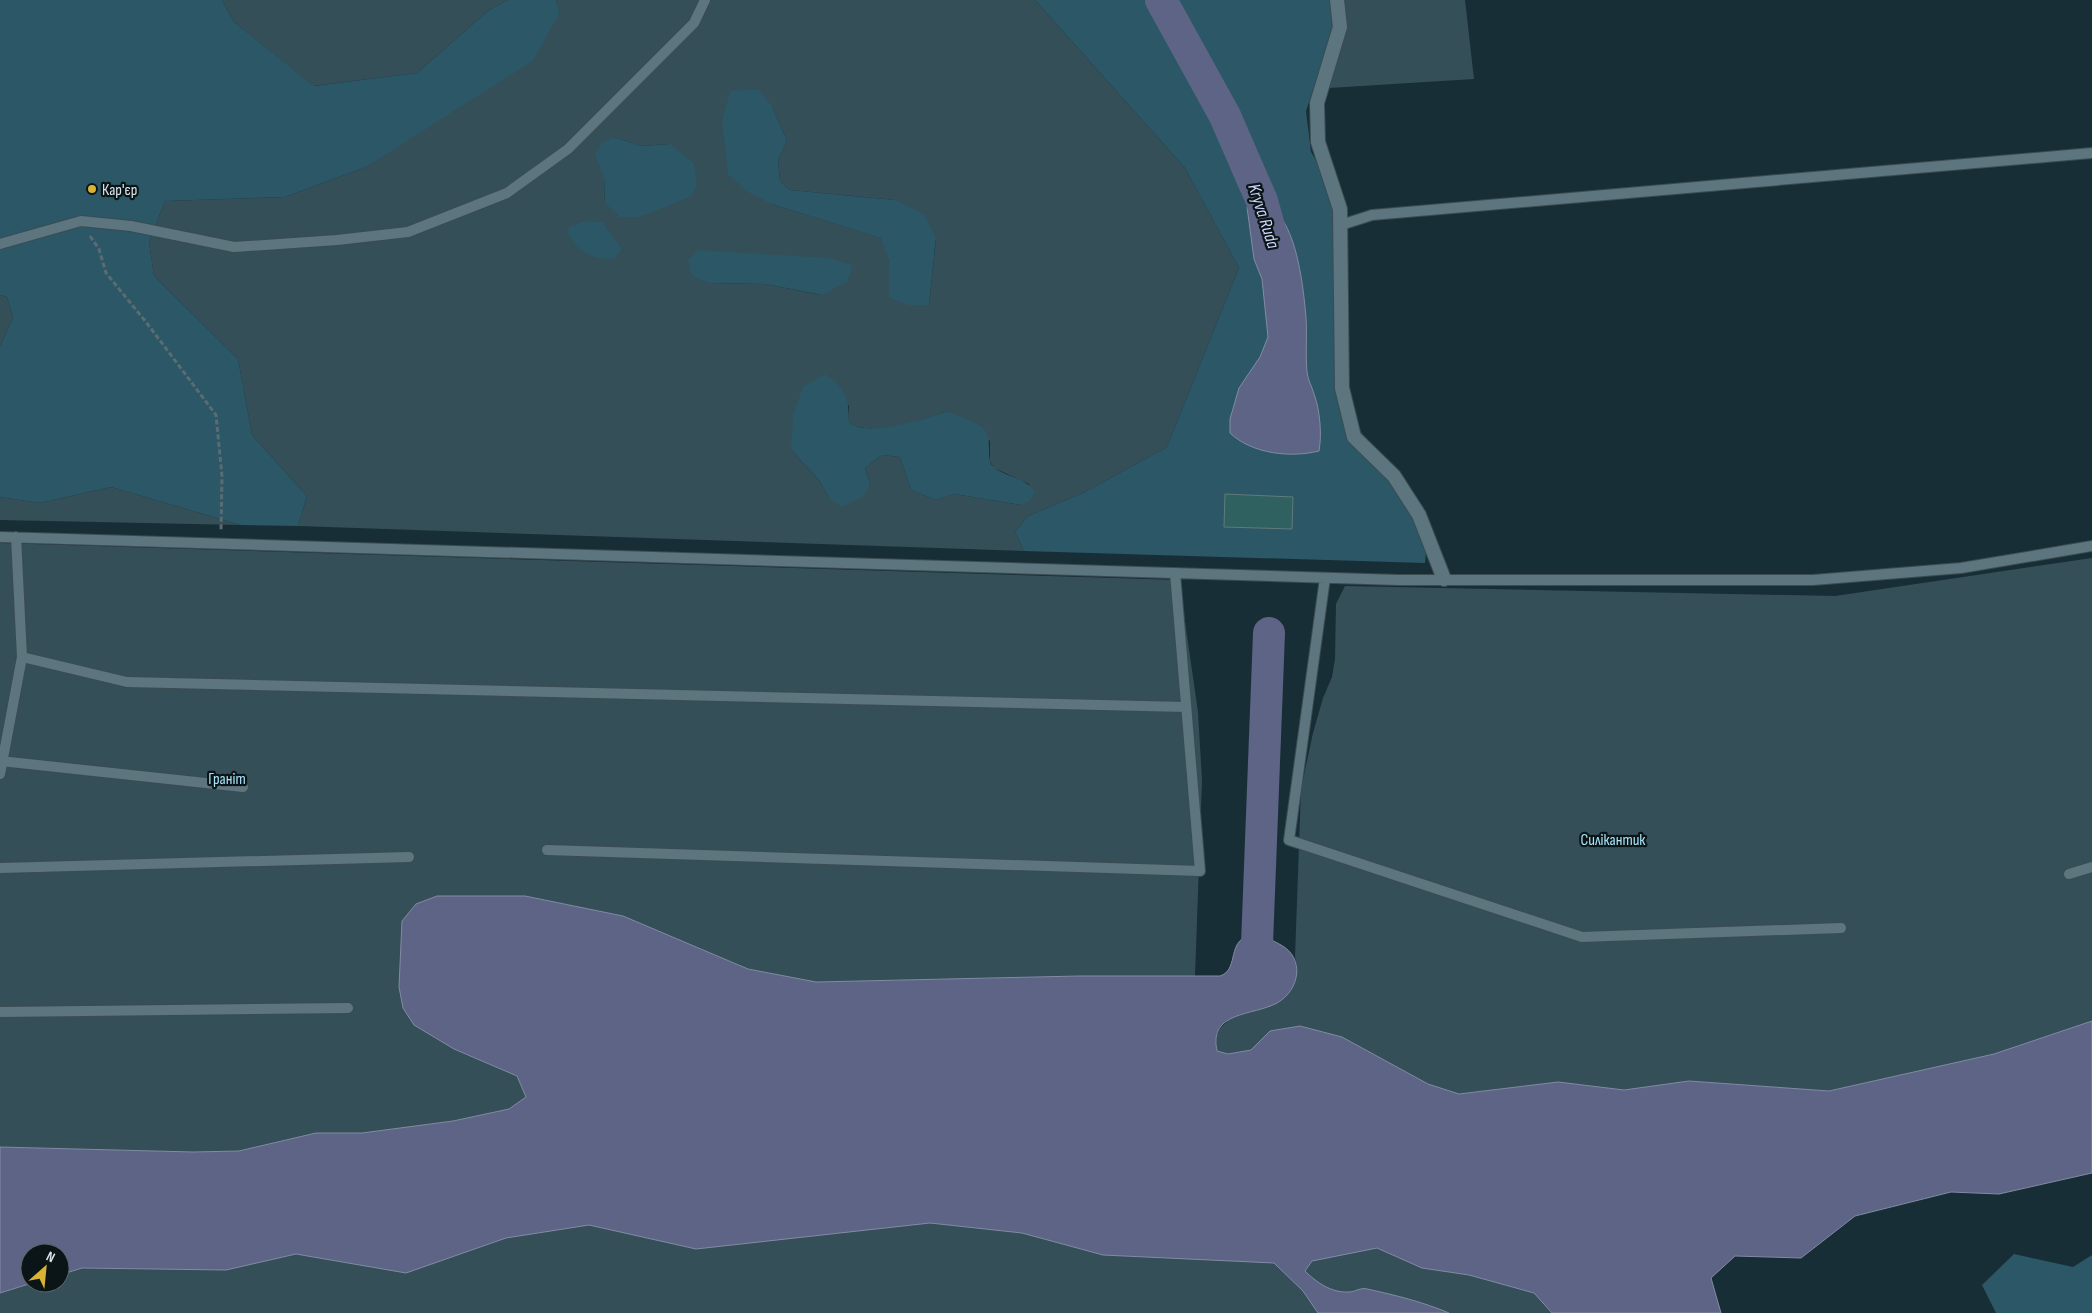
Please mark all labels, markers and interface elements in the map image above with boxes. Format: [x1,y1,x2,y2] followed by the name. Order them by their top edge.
[102,181,137,200] place label: Кар'єр
[1243,181,1284,252] water label: Kryva Ruda
[86,183,98,195] marker: Кар'єр
[208,770,246,789] park label: Граніт
[1581,831,1646,850] park label: Силікантик
[20,1243,70,1293] north arrow
[43,1248,58,1266] text: N

